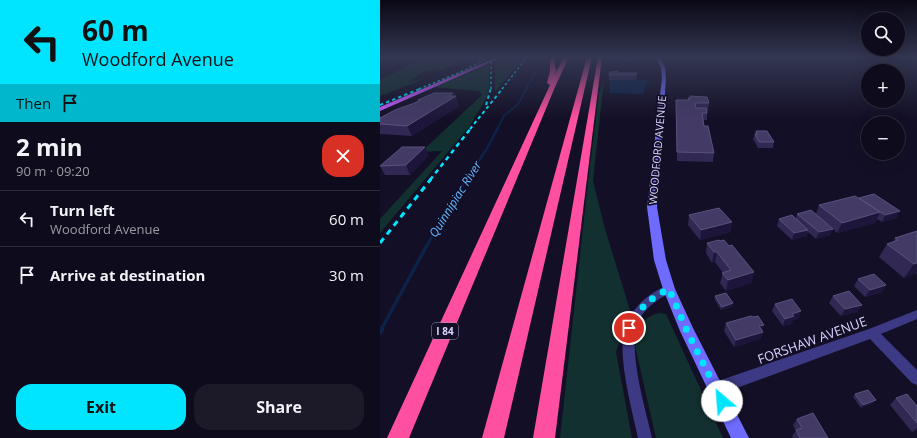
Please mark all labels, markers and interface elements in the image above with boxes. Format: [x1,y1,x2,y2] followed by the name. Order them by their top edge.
[82,11,149,49] text: 60 m
[861,12,905,160] map controls
[861,12,905,56] button: search
[16,16,68,68] icon: left
[82,47,234,71] text: Woodford Avenue
[861,64,905,108] button: +
[59,92,81,114] icon: arrive
[16,93,51,113] text: Then
[645,95,669,205] street label: WOODFORD AVENUE
[861,116,905,160] button: −
[16,130,83,163] text: 2 min
[322,135,364,177] button: close
[425,157,486,240] water label: Quinnipiac River
[16,162,90,180] text: 90 m · 09:20
[50,200,115,220] text: Turn left
[16,208,38,230] icon: left
[329,209,364,229] text: 60 m
[50,220,160,238] text: Woodford Avenue
[16,264,38,286] icon: arrive
[50,265,205,285] text: Arrive at destination
[329,265,364,285] text: 30 m
[612,311,646,345] pin
[755,312,869,368] street label: FORSHAW AVENUE
[618,317,640,339] icon: arrive
[432,323,458,339] road number: I 84
[701,380,743,422] position arrow
[16,384,186,430] button: Exit
[194,384,364,430] button: Share

